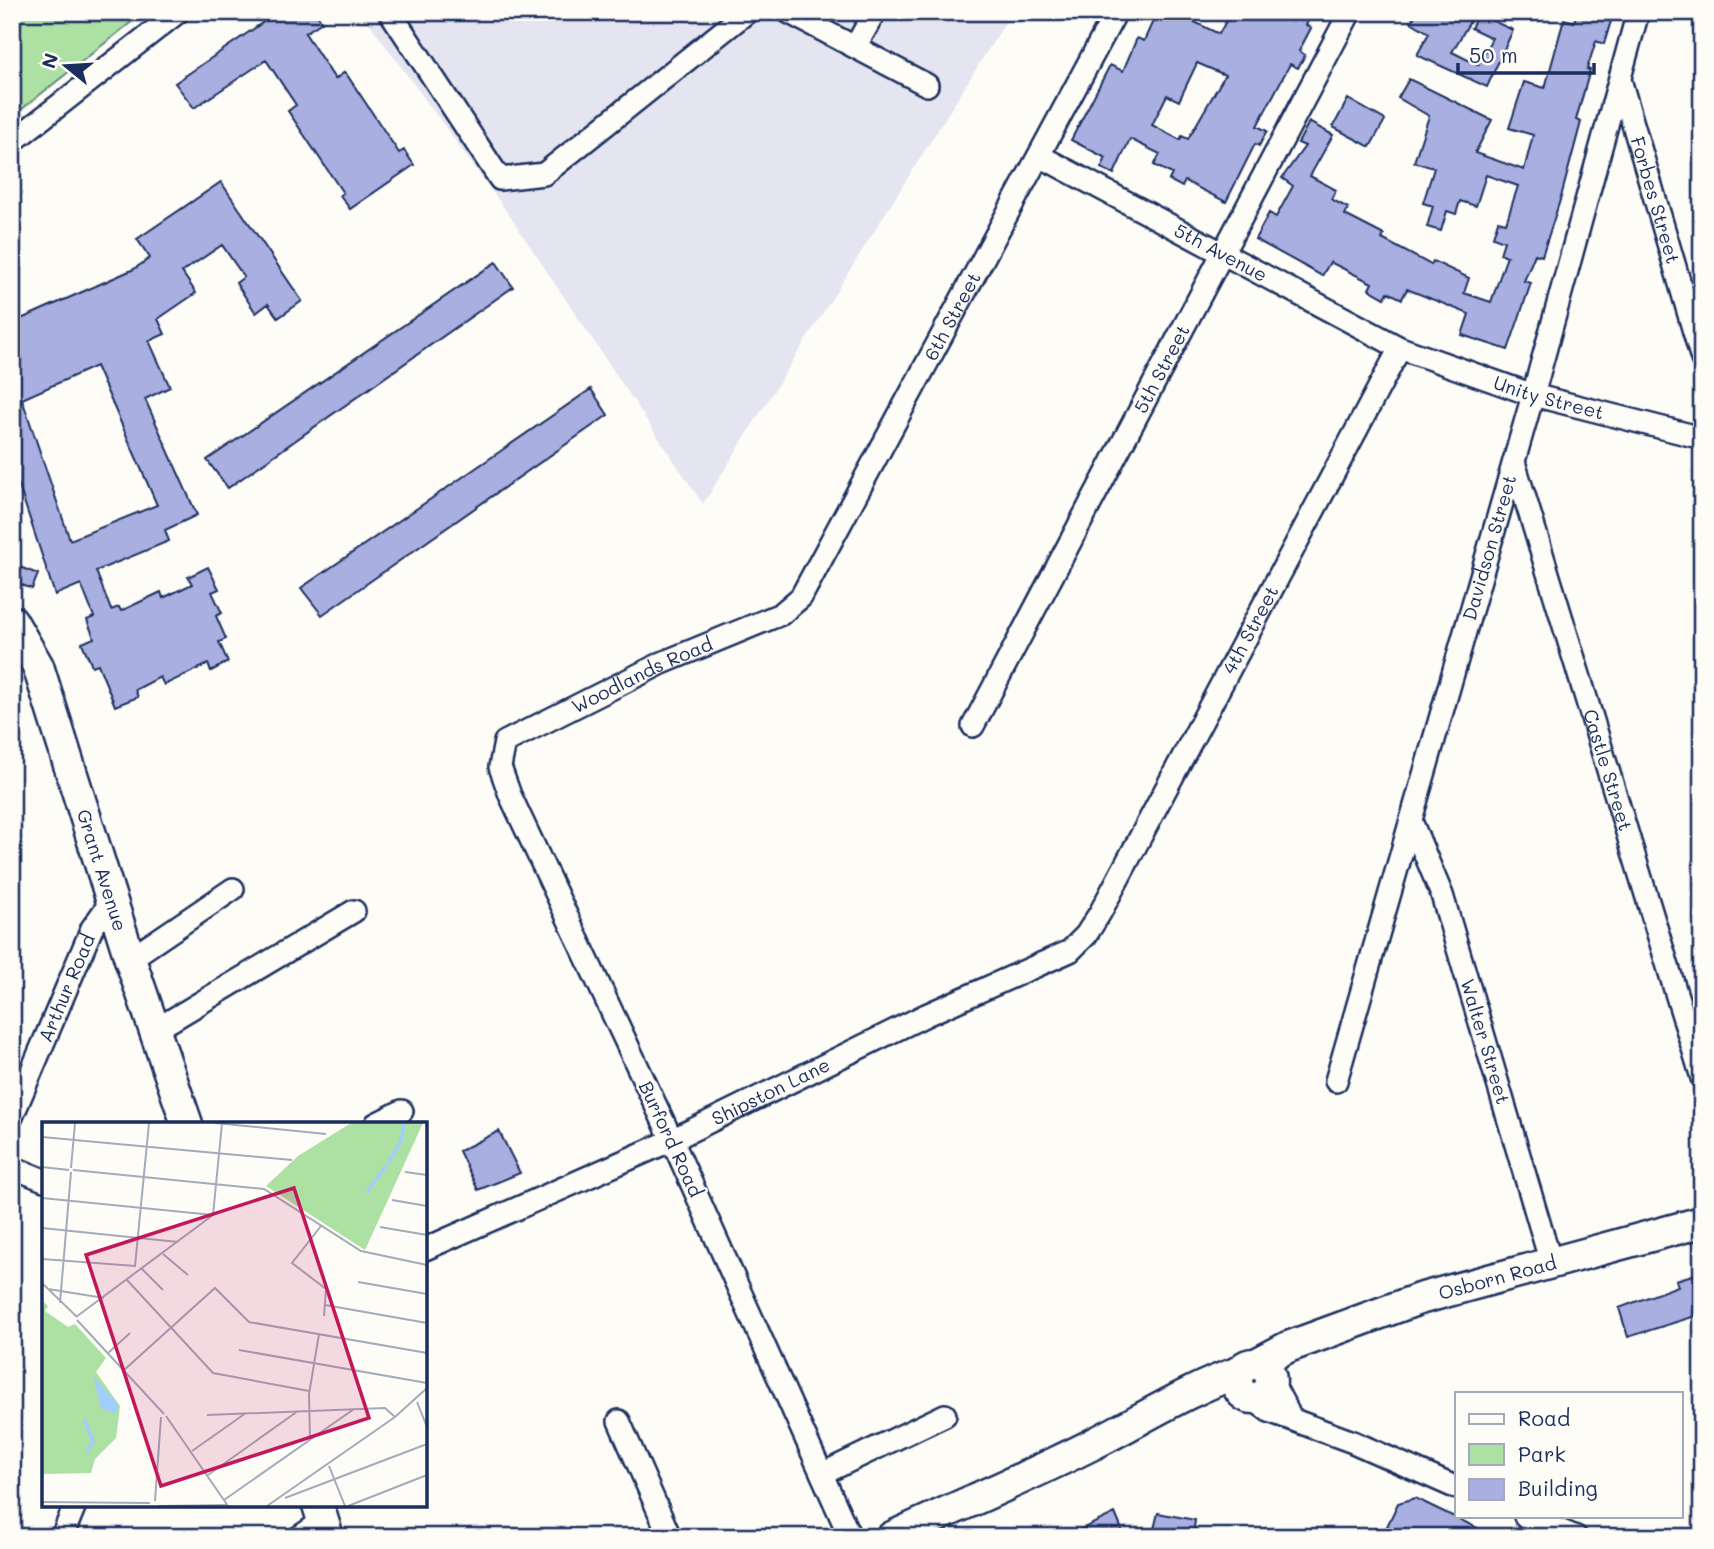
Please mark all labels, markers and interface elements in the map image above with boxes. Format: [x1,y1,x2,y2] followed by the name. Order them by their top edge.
[32,32,102,102] north arrow
[1458,32,1595,76] scale bar
[1469,41,1518,68] text: 50 m
[35,50,63,71] text: N
[1625,133,1686,266] street label: Forbes Street
[1170,217,1272,287] street label: 5th Avenue
[918,267,986,365] street label: 6th Street
[1128,320,1195,417] street label: 5th Street
[1490,369,1607,425] street label: Unity Street
[1456,472,1521,623] street label: Davidson Street
[1216,581,1284,678] street label: 4th Street
[567,631,716,719] street label: Woodlands Road
[1578,706,1639,834] street label: Castle Street
[72,806,133,934] street label: Grant Avenue
[32,930,100,1046] street label: Arthur Road
[1455,976,1516,1107] street label: Walter Street
[707,1051,834,1131] street label: Shipston Lane
[634,1077,709,1201] street label: Burford Road
[42,1122,427,1507] inset map
[1436,1249,1559,1305] street label: Osborn Road
[1455,1392,1682,1518] legend
[1518,1404,1570,1431] text: Road
[1518,1440,1566,1467] text: Park
[1518,1474,1598,1501] text: Building

